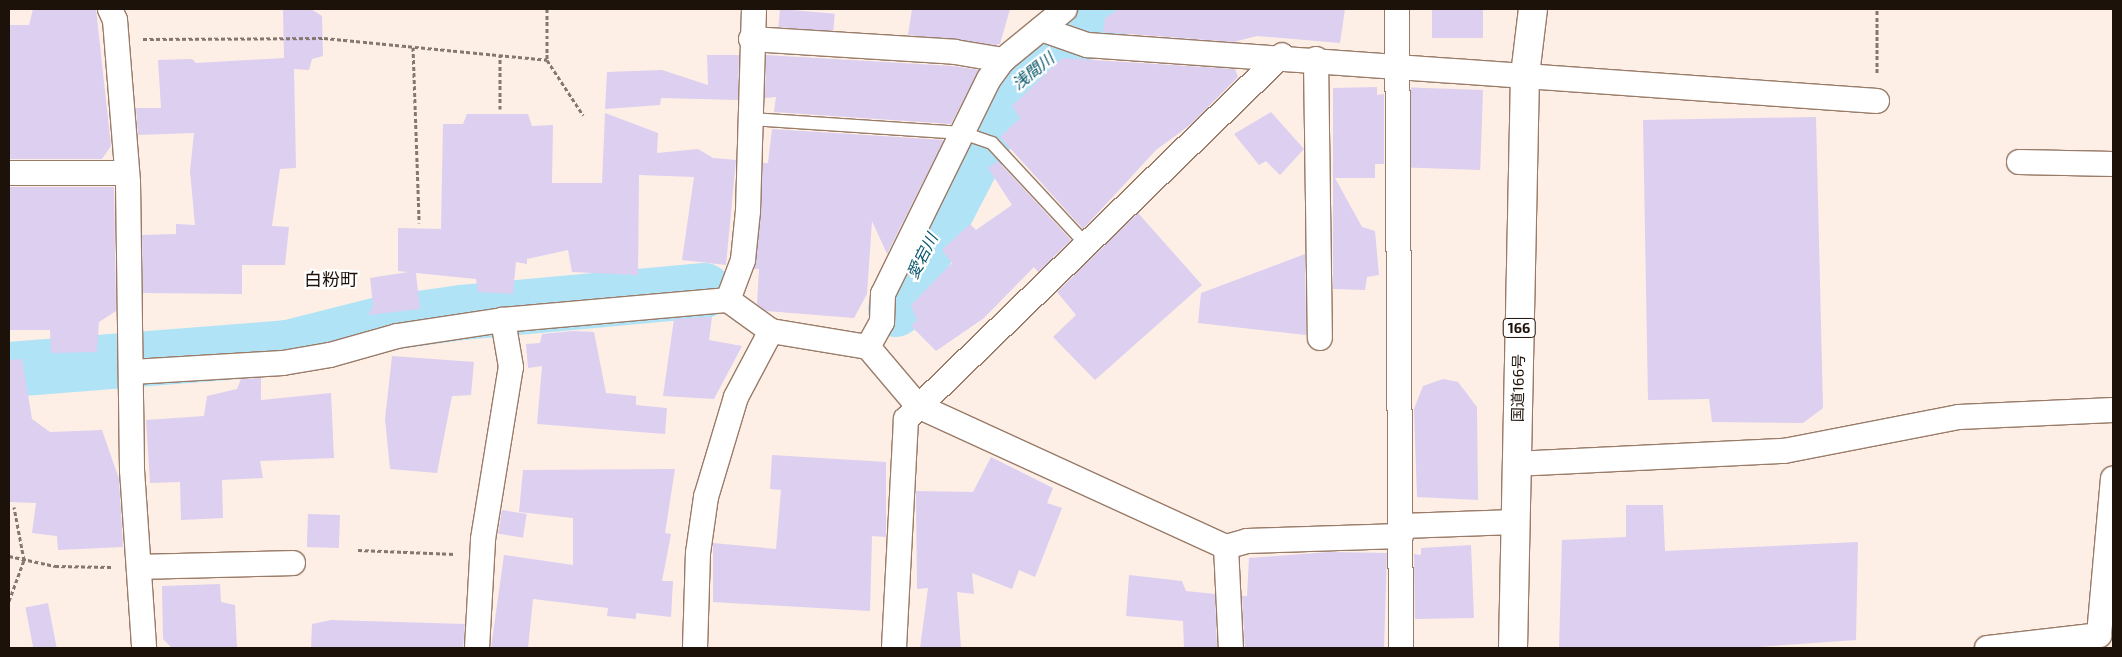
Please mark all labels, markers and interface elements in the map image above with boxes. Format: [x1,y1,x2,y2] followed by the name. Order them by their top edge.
[1008,48,1058,94] water label: 浅間川
[903,230,941,282] water label: 愛宕川
[304,268,358,290] district label: 白粉町
[1502,316,1536,339] road number: 166
[1508,354,1528,422] street label: 国道166号

